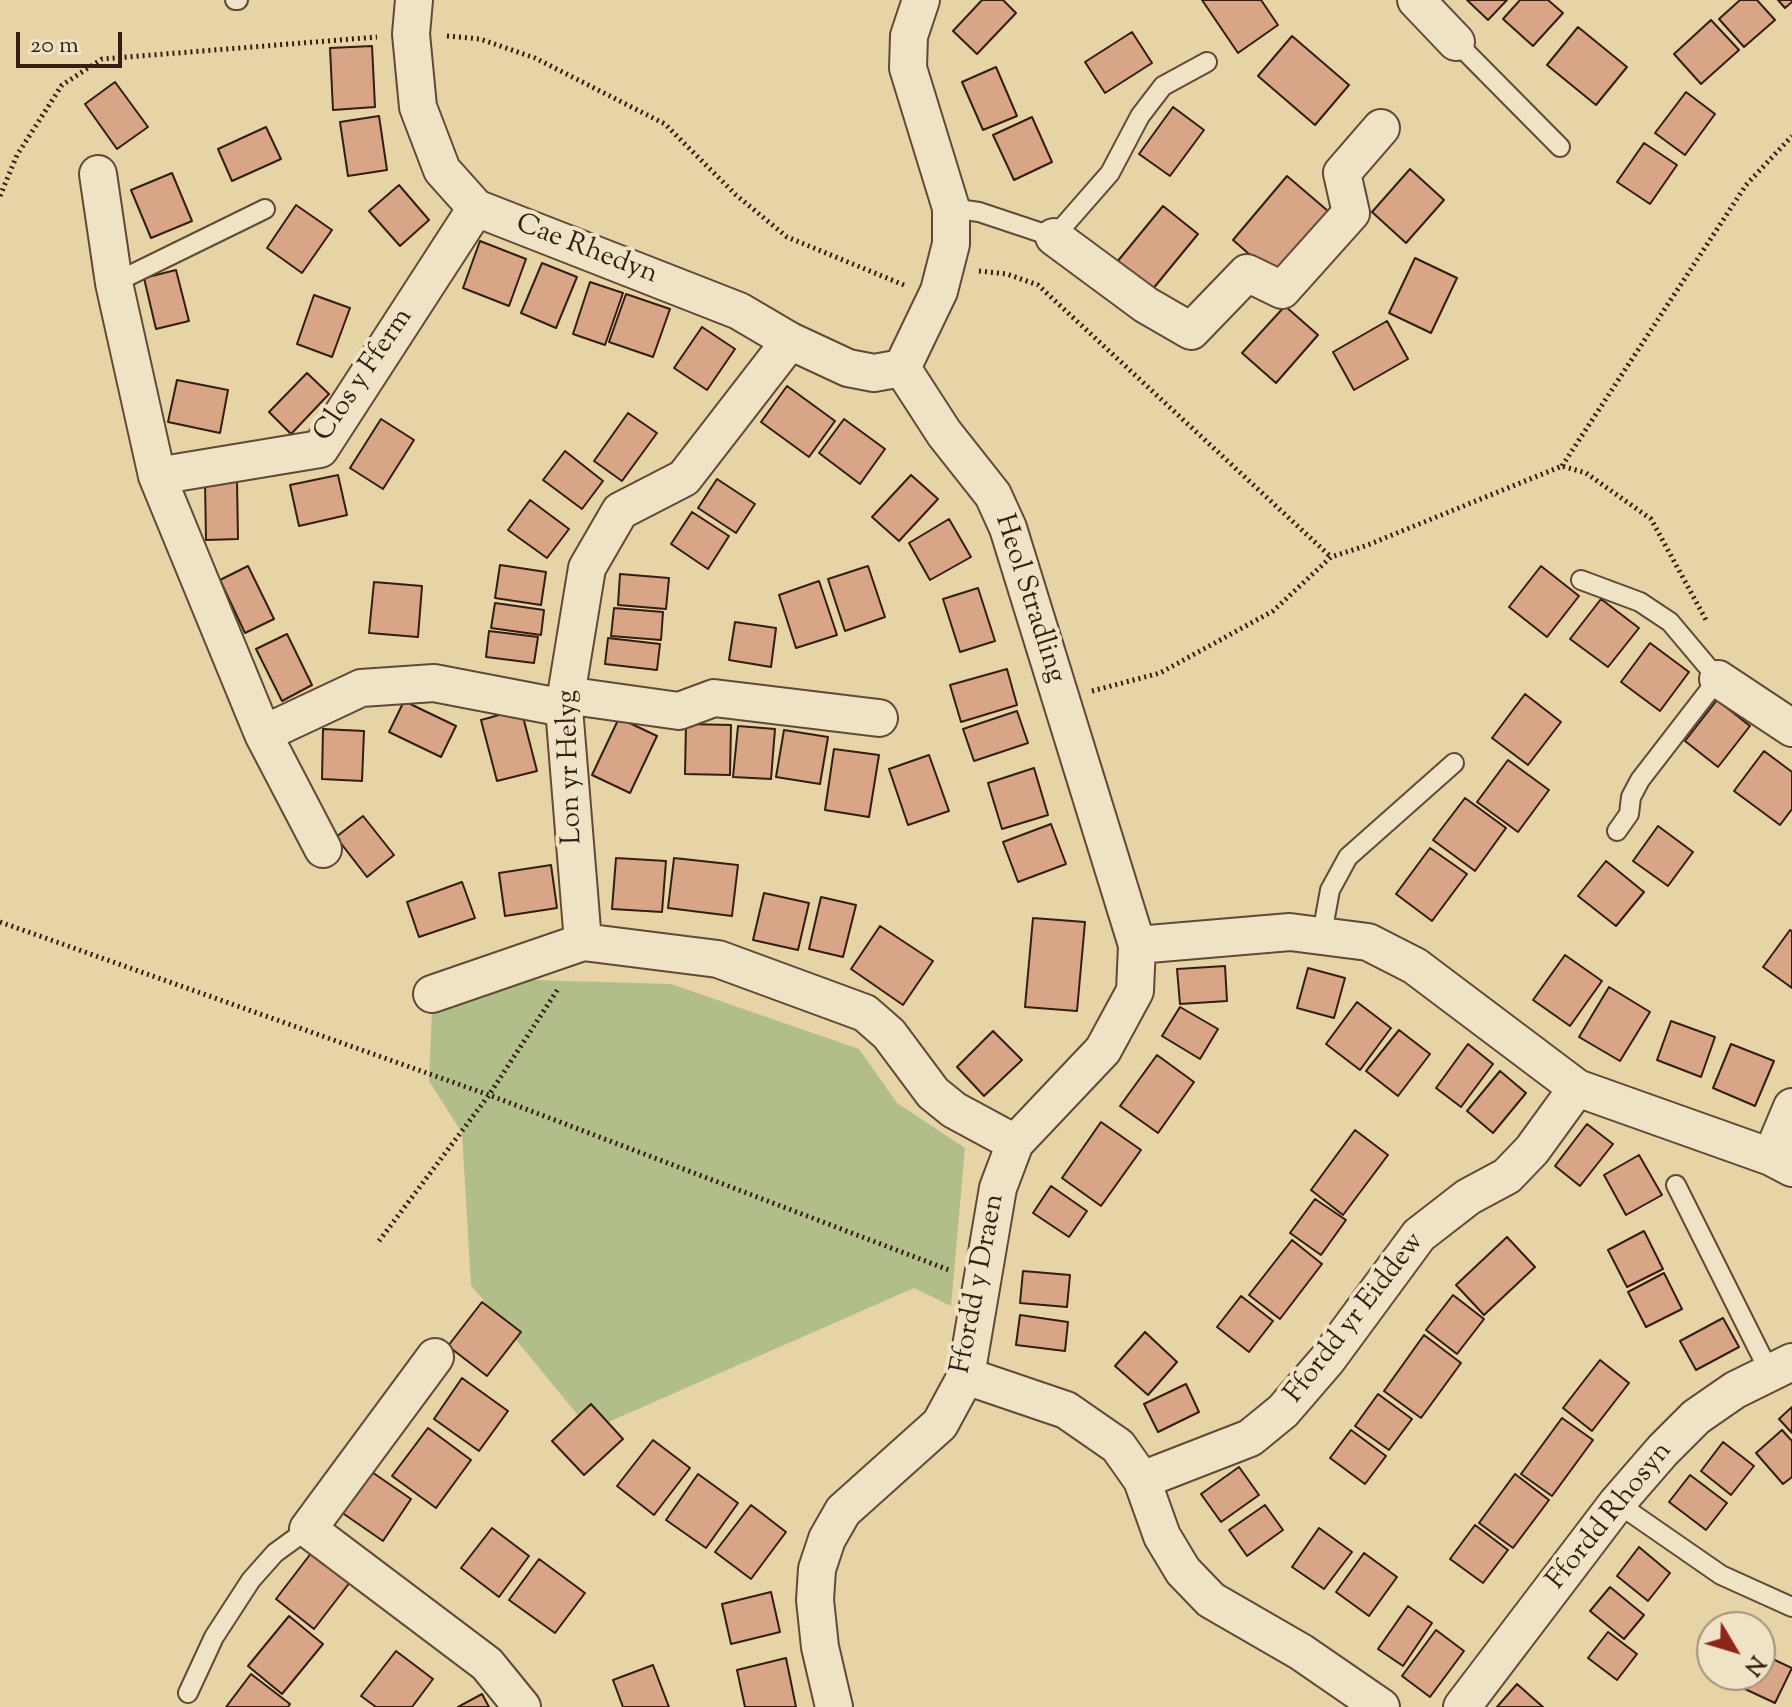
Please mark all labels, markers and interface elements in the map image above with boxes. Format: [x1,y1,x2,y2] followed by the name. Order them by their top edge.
[20,16,126,66] scale bar
[30,29,79,63] text: 20 m
[510,209,662,293] street label: Cae Rhedyn
[308,303,422,449] street label: Clos y Fferm
[985,511,1071,687] street label: Heol Stradling
[553,689,591,845] street label: Lon yr Helyg
[946,1191,1014,1377] street label: Ffordd y Draen
[1279,1227,1433,1411] street label: Ffordd yr Eiddew
[1541,1436,1681,1598] street label: Ffordd Rhosyn
[1696,1611,1776,1691] north arrow
[1735,1648,1771,1681] text: N

